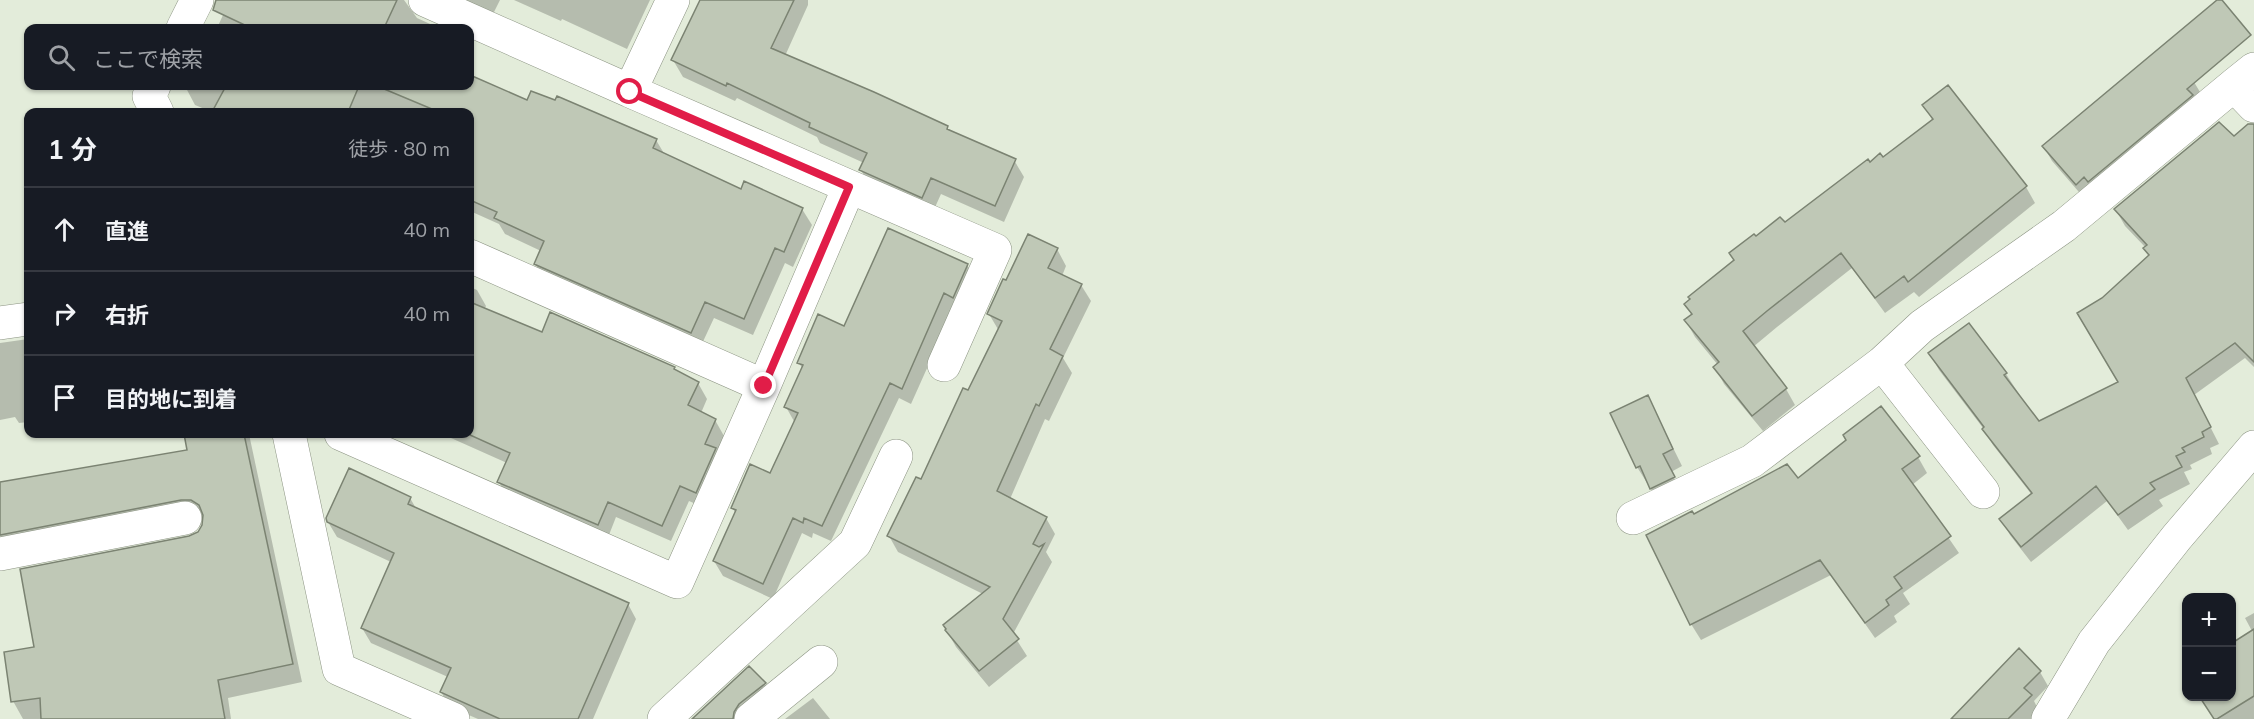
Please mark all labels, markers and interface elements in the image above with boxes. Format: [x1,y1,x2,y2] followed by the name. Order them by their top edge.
[24,24,474,90] search box
[45,41,78,74] icon: search
[93,45,203,73] text: ここで検索
[616,78,642,104] route start
[48,133,97,166] text: 1 分
[348,136,450,161] text: 徒歩 · 80 m
[48,213,81,246] icon: ahead
[105,217,149,245] text: 直進
[403,217,450,242] text: 40 m
[48,297,81,330] icon: right
[105,301,149,329] text: 右折
[403,301,450,326] text: 40 m
[750,372,776,398] route end
[48,381,81,414] icon: arrive
[105,385,237,413] text: 目的地に到着
[2182,593,2236,701] map controls
[2182,593,2236,647] button: +
[2182,647,2236,701] button: −

